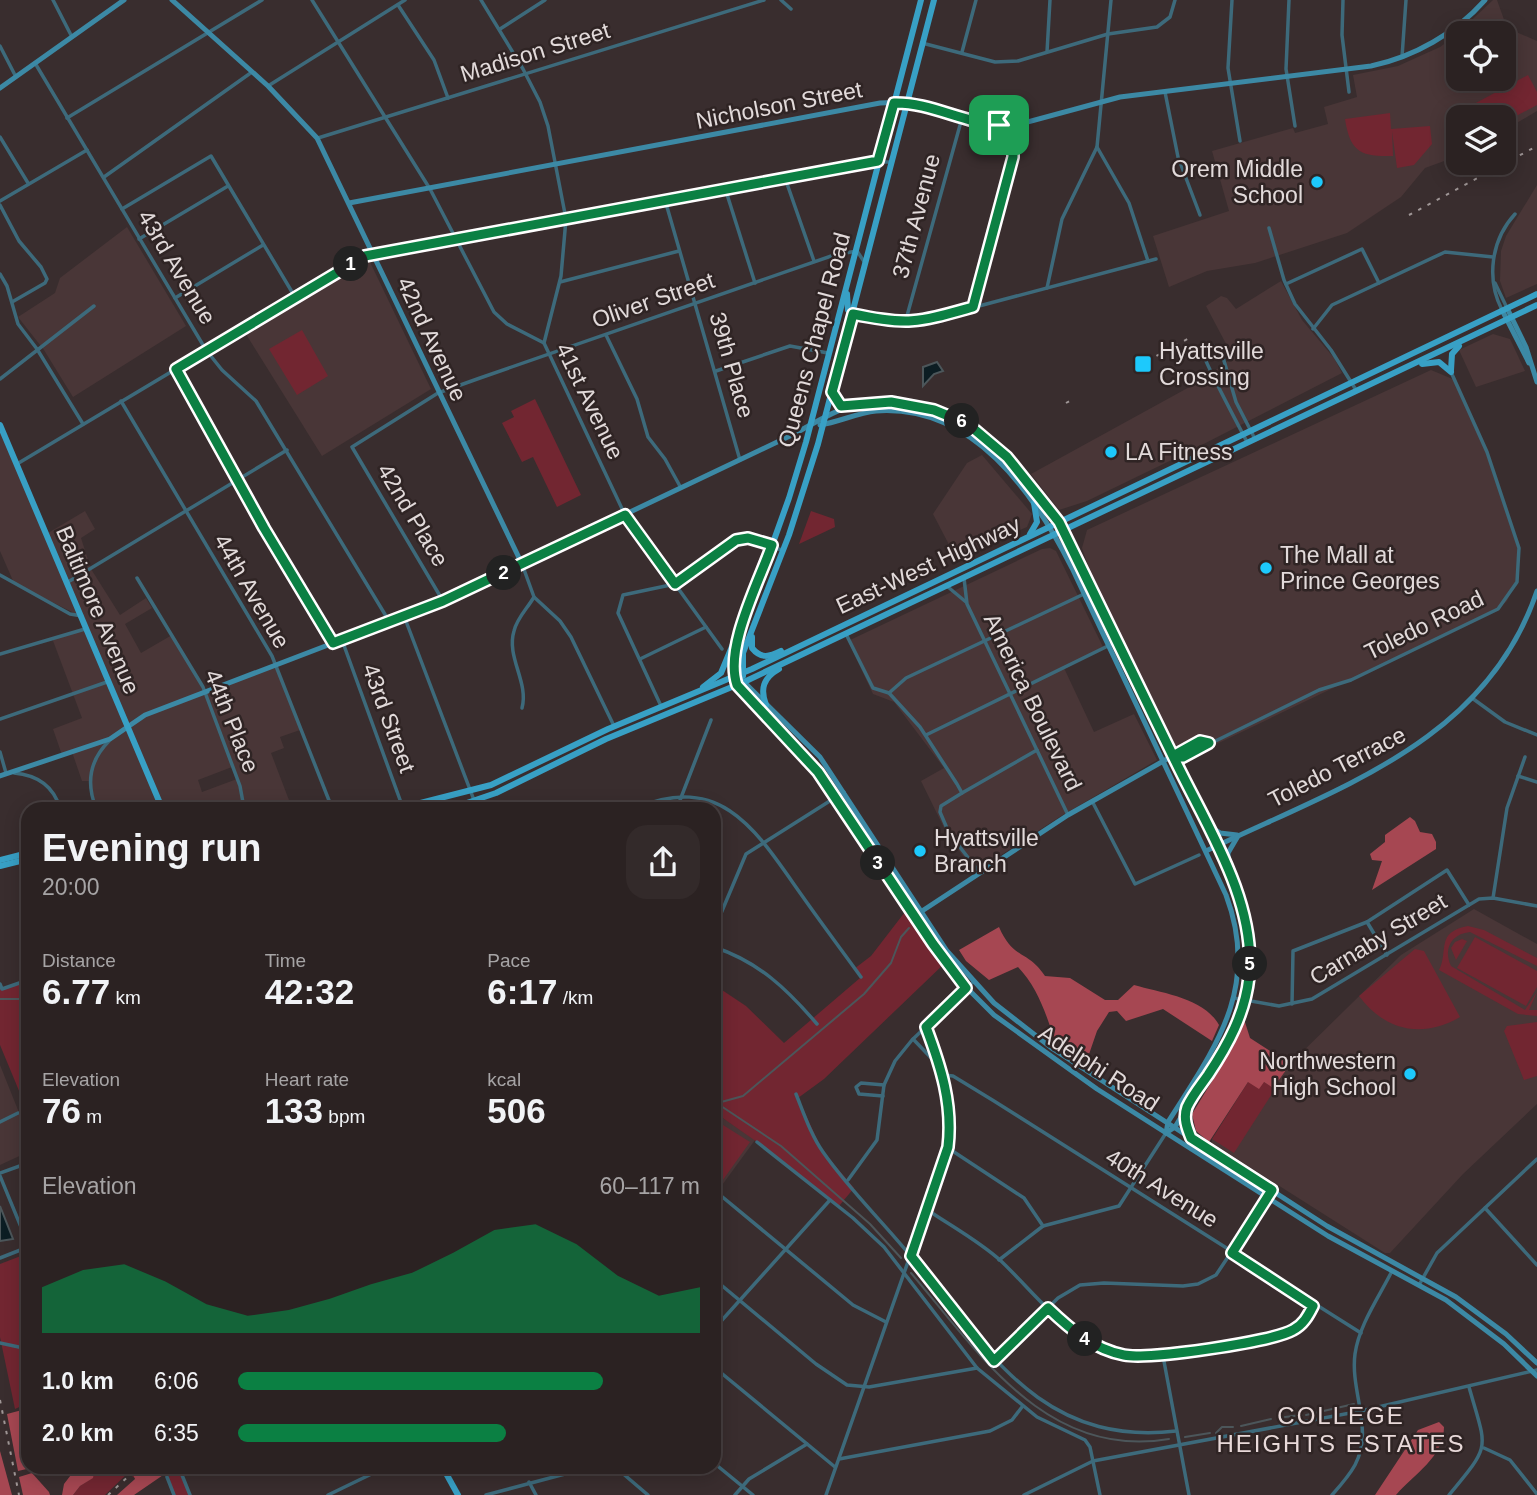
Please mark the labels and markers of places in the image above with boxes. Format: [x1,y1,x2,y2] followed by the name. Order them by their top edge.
[969,95,1029,155] pin
[1171,156,1303,208] place label: Orem Middle School
[1309,174,1325,190] marker: Orem Middle School
[334,246,368,282] pin: 1
[1159,338,1264,390] place label: Hyattsville Crossing
[1133,354,1153,374] marker: Hyattsville Crossing
[944,404,979,438] pin: 6
[1125,439,1232,465] place label: LA Fitness
[1103,444,1119,460] marker: LA Fitness
[1280,542,1440,594] place label: The Mall at Prince Georges
[486,556,522,590] pin: 2
[1258,560,1274,576] marker: The Mall at Prince Georges
[934,825,1039,877] place label: Hyattsville Branch
[912,843,928,859] marker: Hyattsville Branch
[860,846,896,880] pin: 3
[1232,946,1268,982] pin: 5
[1259,1048,1396,1100] place label: Northwestern High School
[1402,1066,1418,1082] marker: Northwestern High School
[1068,1322,1102,1356] pin: 4

